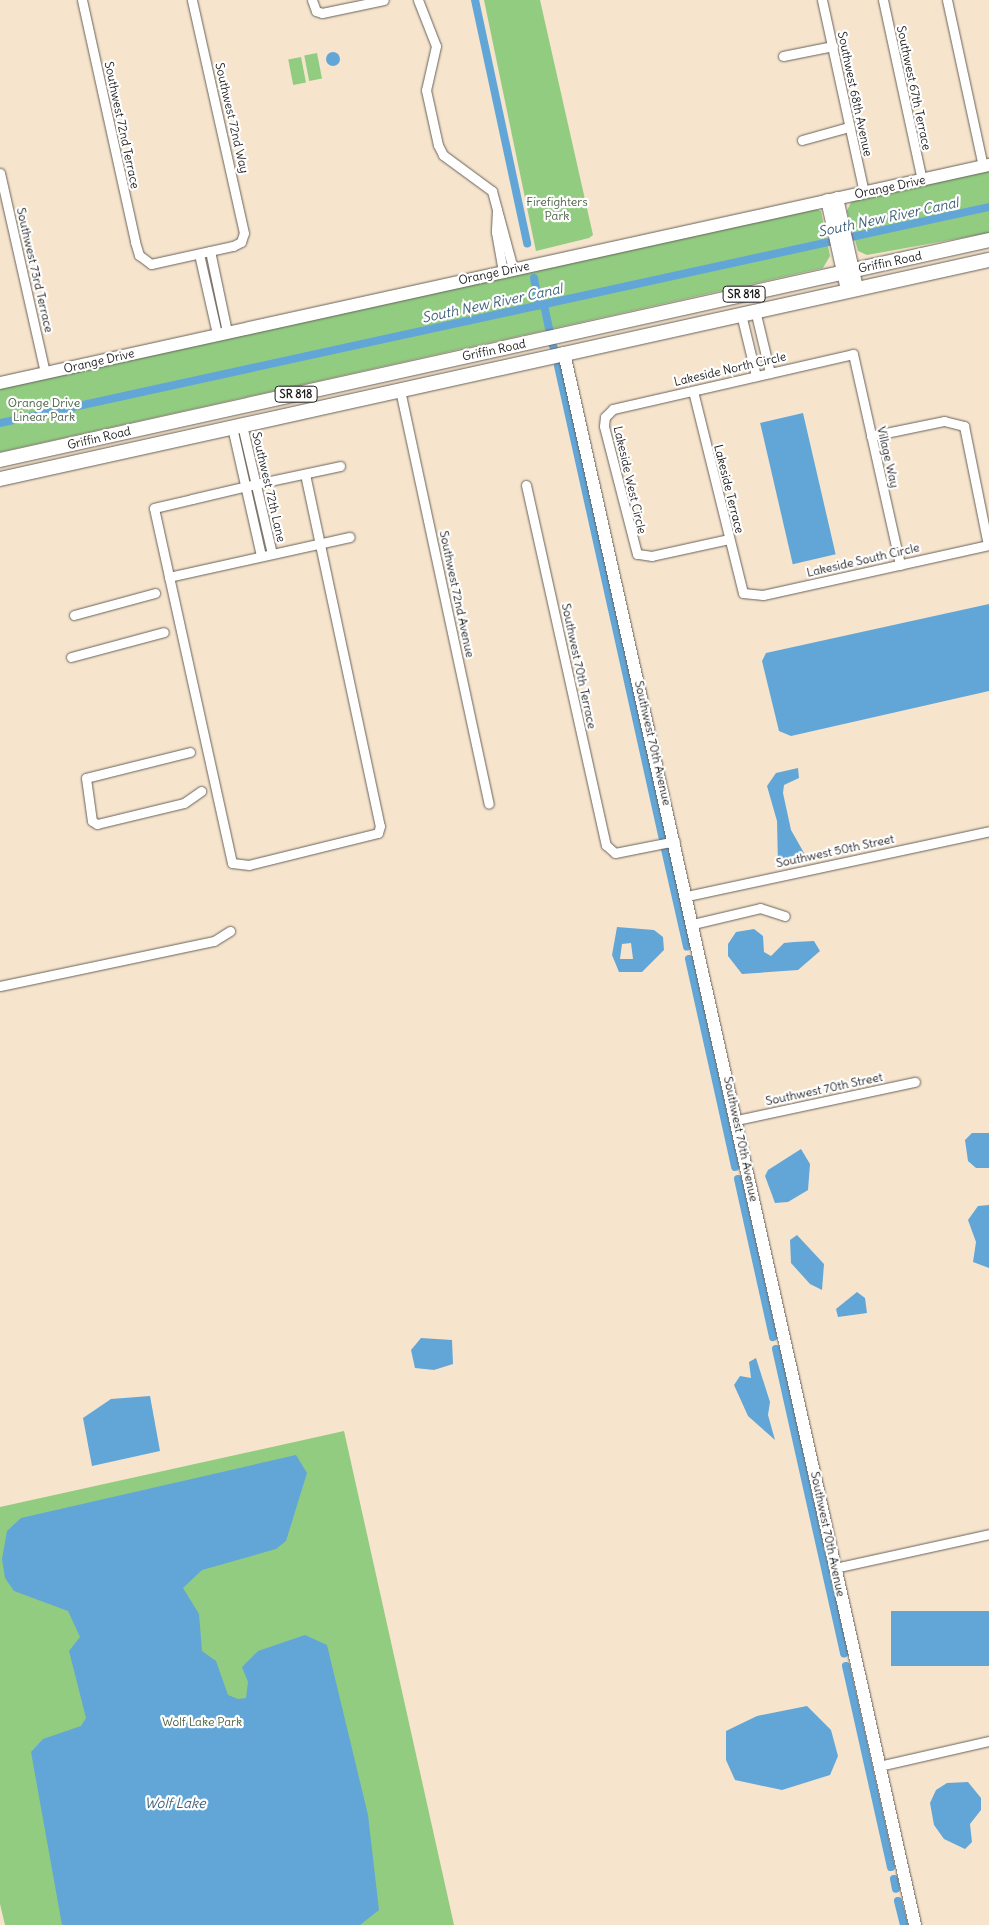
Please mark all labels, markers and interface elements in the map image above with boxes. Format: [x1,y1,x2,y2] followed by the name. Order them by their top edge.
[894,24,934,152] street label: Southwest 67th Terrace
[835,30,875,158] street label: Southwest 68th Avenue
[101,60,143,190] street label: Southwest 72nd Terrace
[212,61,252,175] street label: Southwest 72nd Way
[853,172,927,202] street label: Orange Drive
[816,194,960,240] water label: South New River Canal
[526,195,588,223] park label: Firefighters Park
[14,206,56,334] street label: Southwest 73rd Terrace
[857,248,923,276] street label: Griffin Road
[457,258,531,288] street label: Orange Drive
[420,280,564,326] water label: South New River Canal
[722,286,766,302] road number: SR 818
[461,336,527,364] street label: Griffin Road
[62,346,136,376] street label: Orange Drive
[673,349,787,389] street label: Lakeside North Circle
[274,386,318,402] road number: SR 818
[8,396,80,424] park label: Orange Drive Linear Park
[66,424,132,452] street label: Griffin Road
[611,425,649,535] street label: Lakeside West Circle
[874,425,902,489] street label: Village Way
[249,431,289,543] street label: Southwest 72th Lane
[711,443,747,535] street label: Lakeside Terrace
[437,529,477,659] street label: Southwest 72nd Avenue
[805,540,921,580] street label: Lakeside South Circle
[559,602,599,730] street label: Southwest 70th Terrace
[632,679,674,807] street label: Southwest 70th Avenue
[775,831,895,871] street label: Southwest 50th Street
[764,1070,884,1108] street label: Southwest 70th Street
[721,1075,761,1203] street label: Southwest 70th Avenue
[808,1470,848,1598] street label: Southwest 70th Avenue
[162,1715,242,1729] park label: Wolf Lake Park
[144,1795,206,1811] water label: Wolf Lake

